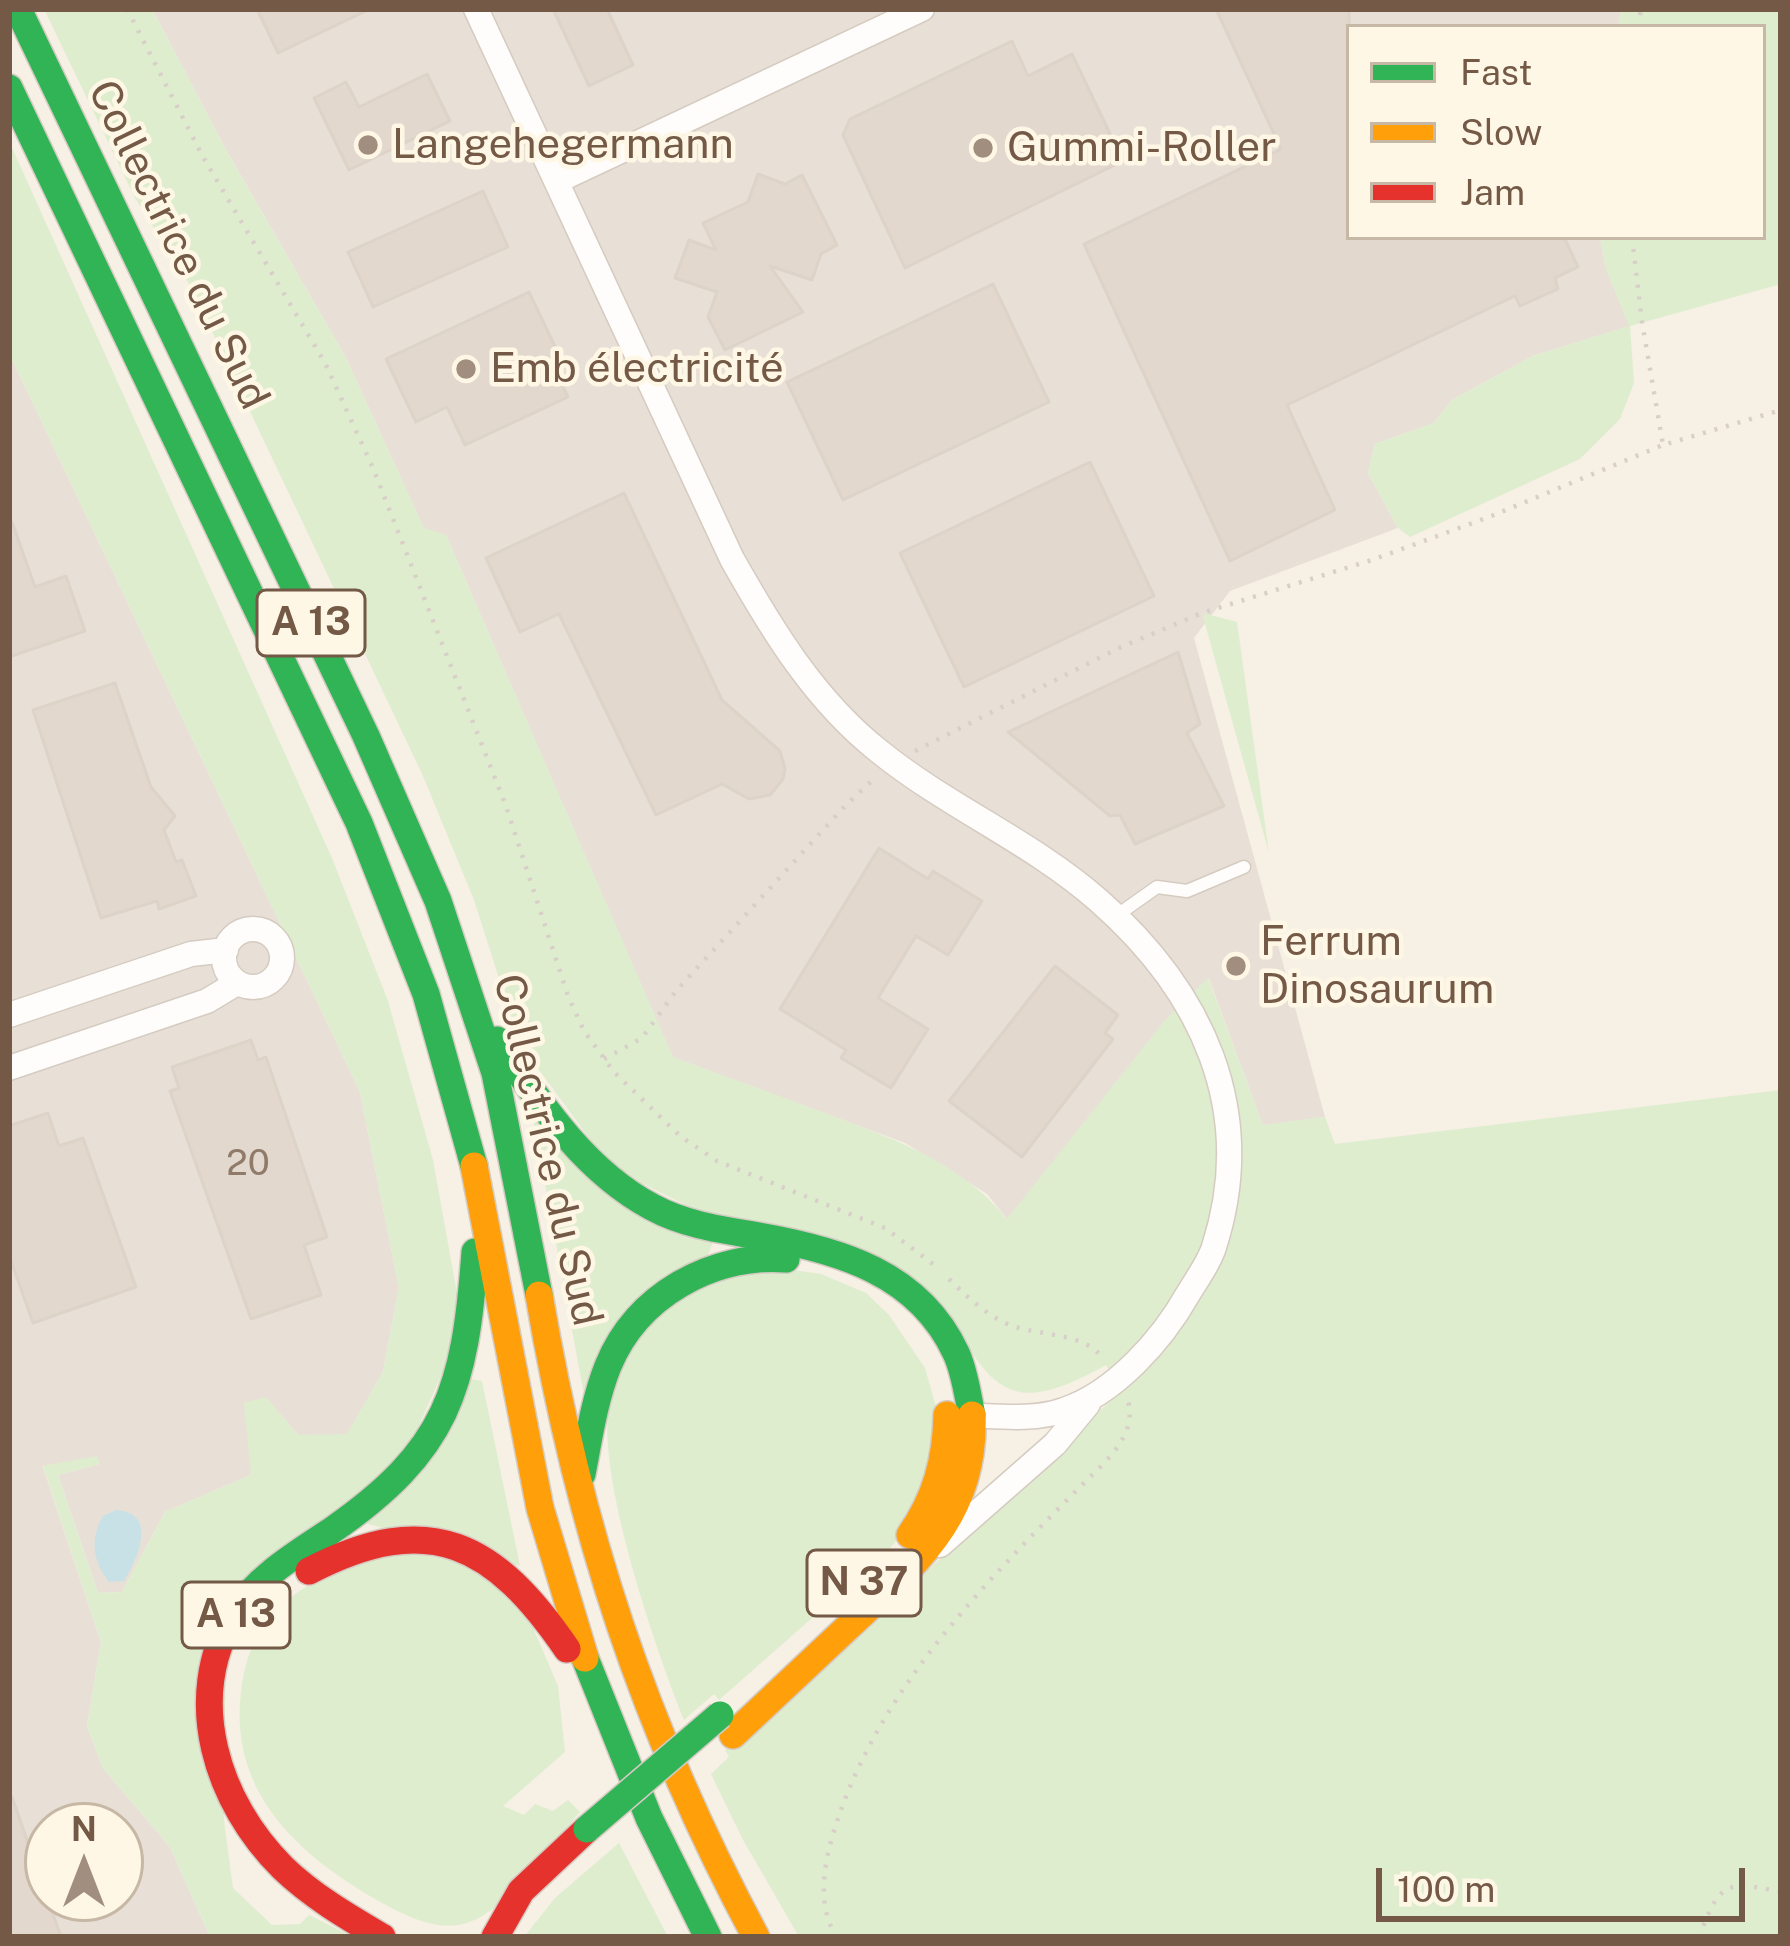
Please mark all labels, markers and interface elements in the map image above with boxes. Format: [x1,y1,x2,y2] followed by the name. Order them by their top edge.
[1346,24,1766,240] legend
[1460,51,1533,93] text: Fast
[77,73,279,417] street label: Collectrice du Sud
[1460,111,1542,153] text: Slow
[392,120,734,170] place label: Langehegermann
[1007,123,1277,173] place label: Gummi-Roller
[355,132,381,158] marker: Langehegermann
[970,135,996,161] marker: Gummi-Roller
[1460,171,1525,213] text: Jam
[490,344,784,394] place label: Emb électricité
[453,356,479,382] marker: Emb électricité
[257,590,365,656] road number: A 13
[1260,917,1494,1016] place label: Ferrum Dinosaurum
[1223,953,1249,979] marker: Ferrum Dinosaurum
[482,969,612,1331] street label: Collectrice du Sud
[226,1142,270,1186] house number: 20
[807,1550,921,1616] road number: N 37
[182,1582,290,1648] road number: A 13
[24,1802,144,1922] north arrow
[71,1810,97,1848] text: N
[1382,1844,1751,1918] scale bar
[1397,1868,1495,1910] text: 100 m

